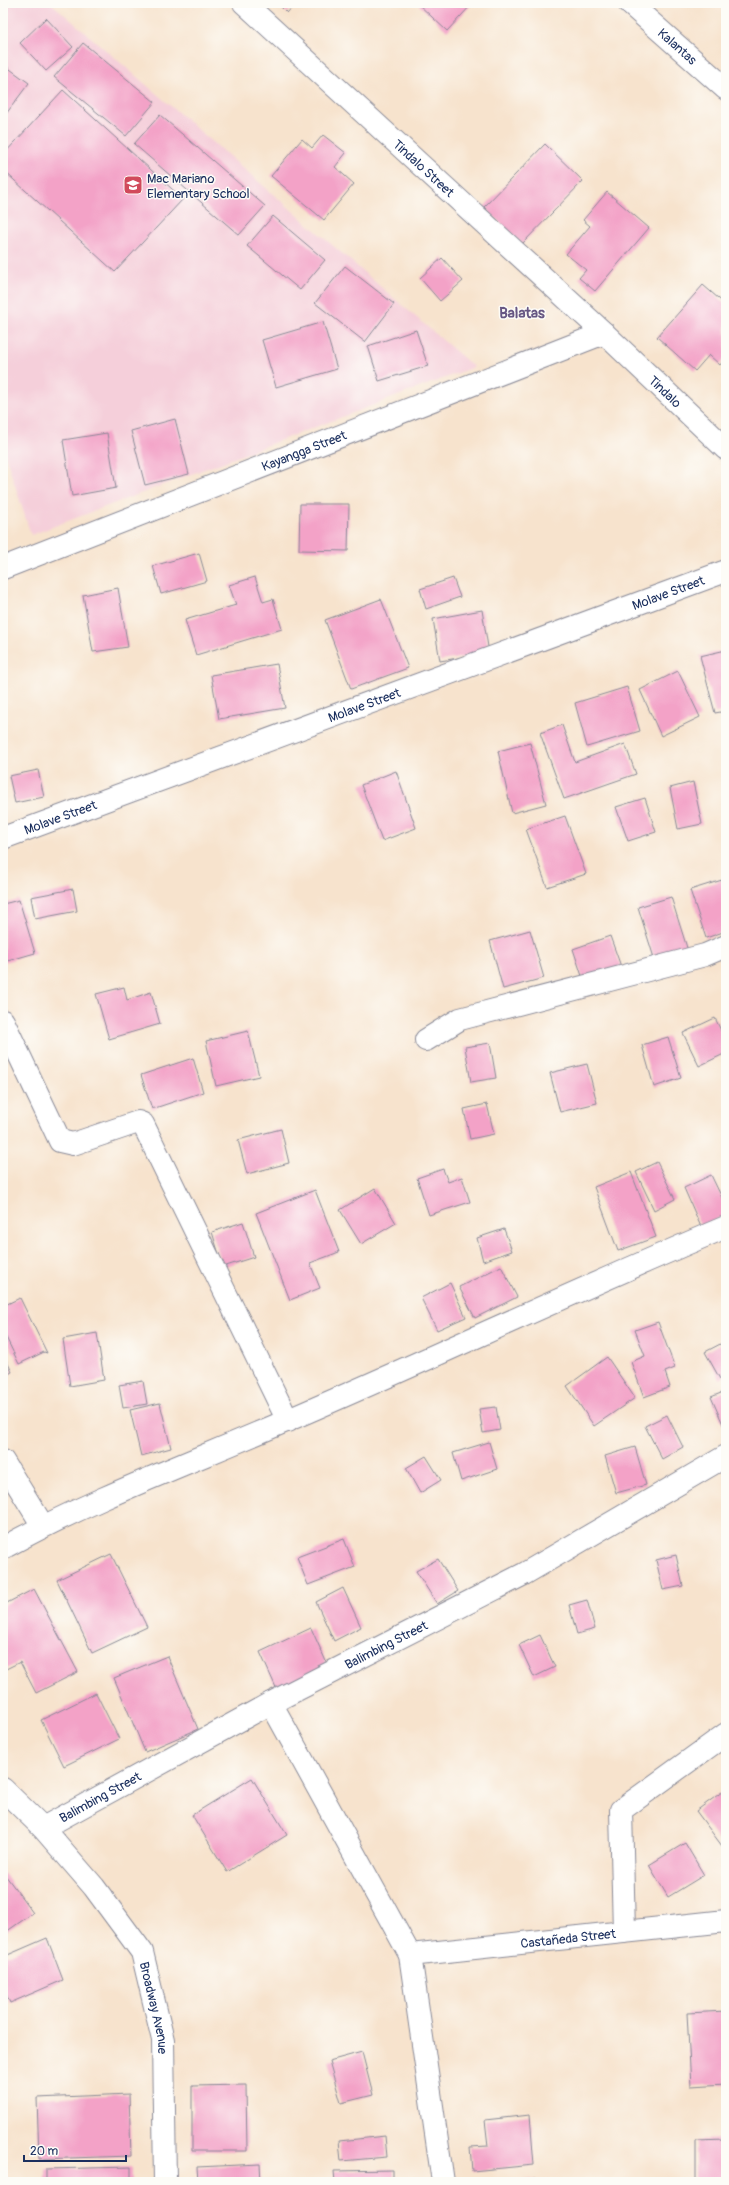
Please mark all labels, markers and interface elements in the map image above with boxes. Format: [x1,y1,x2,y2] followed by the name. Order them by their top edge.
[654,25,700,69] street label: Kalantas
[389,137,458,201] street label: Tindalo Street
[147,171,250,202] place label: Mac Mariano Elementary School
[122,174,144,196] school or university icon: Mac Mariano Elementary School
[499,304,545,323] district label: Balatas
[645,373,684,411] street label: Tindalo
[259,427,350,475] street label: Kayangga Street
[630,572,708,614] street label: Molave Street
[326,685,404,726] street label: Molave Street
[22,797,100,838] street label: Molave Street
[342,1617,431,1673] street label: Balimbing Street
[57,1768,145,1826] street label: Balimbing Street
[520,1926,617,1952] street label: Castañeda Street
[136,1960,170,2055] street label: Broadway Avenue
[24,2137,126,2163] scale bar
[30,2144,59,2159] text: 20 m

